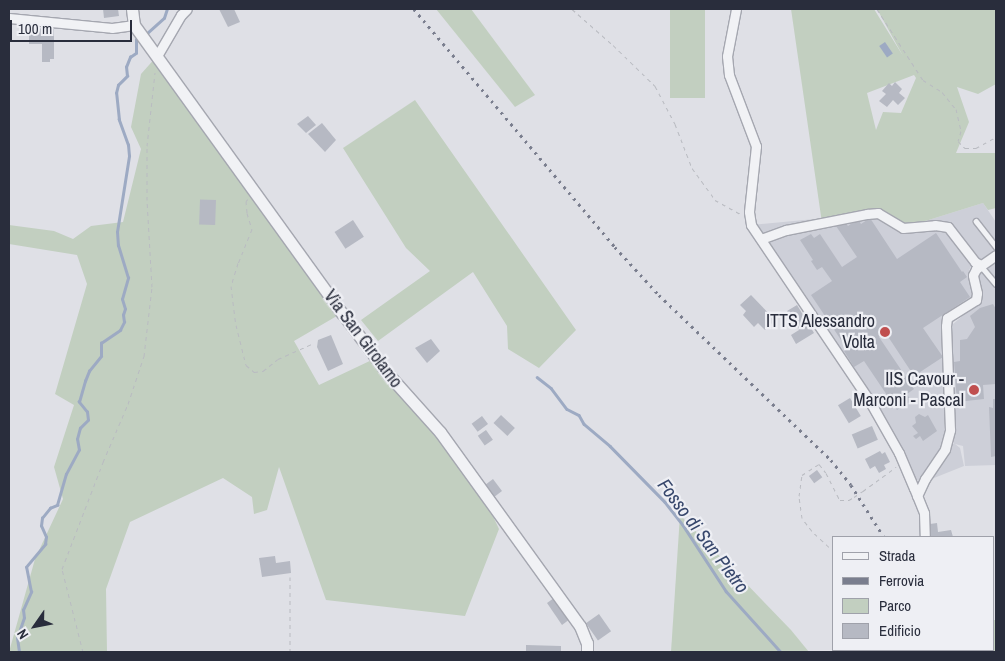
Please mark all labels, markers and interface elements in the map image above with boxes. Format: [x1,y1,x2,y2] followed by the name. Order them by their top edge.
[12,10,135,42] scale bar
[18,18,52,39] text: 100 m
[319,286,407,392] street label: Via San Girolamo
[765,311,875,354] place label: ITTS Alessandro Volta
[879,326,891,338] marker: ITTS Alessandro Volta
[853,369,964,412] place label: IIS Cavour - Marconi - Pascal
[968,384,980,396] marker: IIS Cavour - Marconi - Pascal
[653,474,753,598] water label: Fosso di San Pietro
[832,536,995,651] legend
[879,545,915,566] text: Strada
[879,570,924,591] text: Ferrovia
[879,595,911,616] text: Parco
[10,601,60,651] north arrow
[879,620,921,641] text: Edificio
[13,626,32,643] text: N

